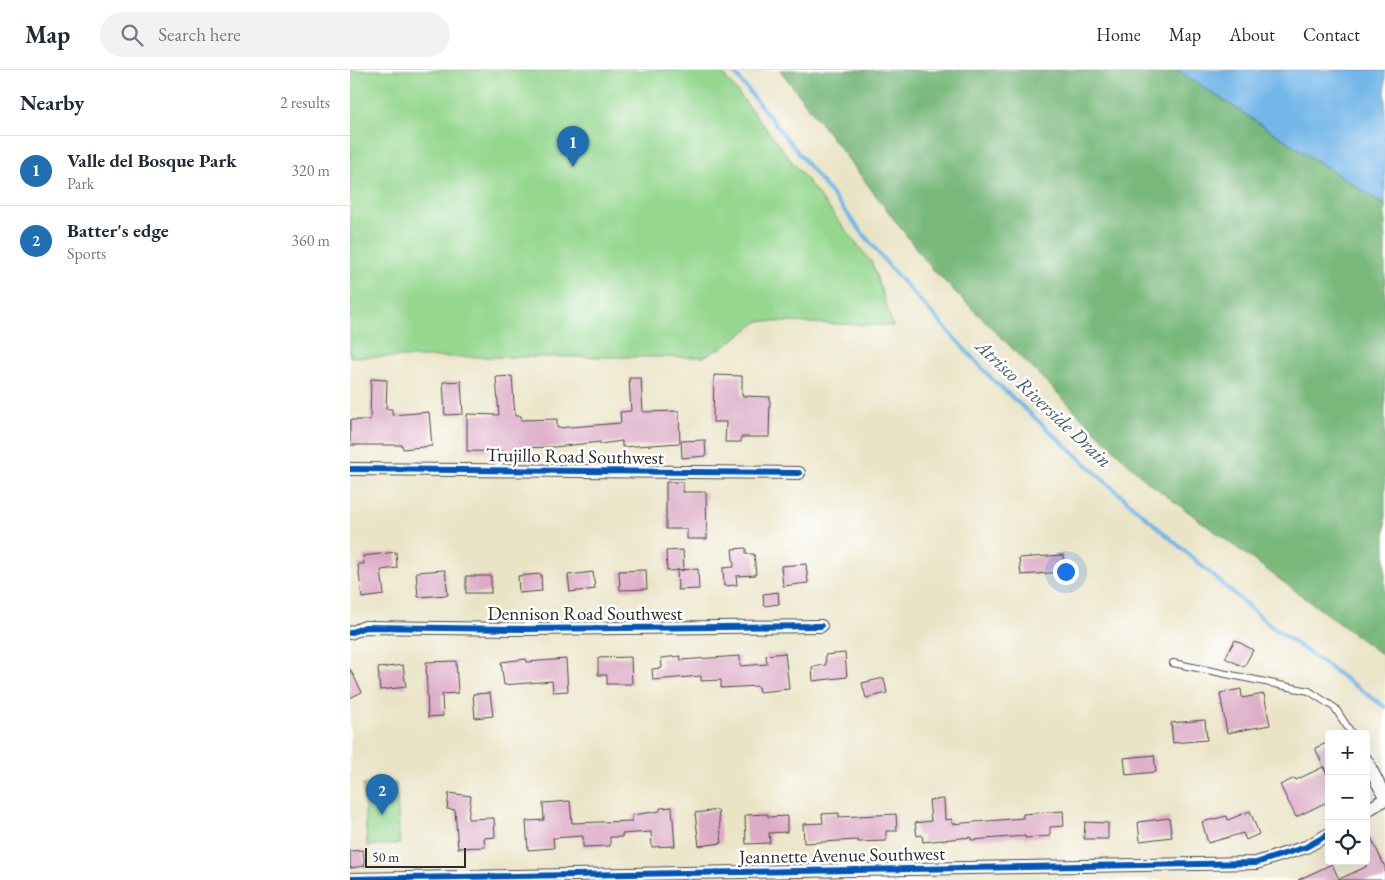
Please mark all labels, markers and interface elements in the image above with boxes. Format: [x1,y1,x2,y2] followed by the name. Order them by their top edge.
[100,12,450,57] search box
[25,19,70,50] text: Map
[118,21,146,49] icon: search
[158,22,241,47] text: Search here
[1096,23,1141,46] text: Home
[1169,23,1201,46] text: Map
[1229,23,1275,46] text: About
[1303,23,1360,46] text: Contact
[20,89,84,116] text: Nearby
[280,92,330,113] text: 2 results
[557,126,589,167] pin: 1
[67,148,237,173] text: Valle del Bosque Park
[32,160,40,181] text: 1
[291,160,330,181] text: 320 m
[67,173,94,194] text: Park
[67,218,169,243] text: Batter's edge
[32,230,40,251] text: 2
[291,230,330,251] text: 360 m
[67,243,106,264] text: Sports
[969,332,1118,473] water label: Atrisco Riverside Drain
[486,442,664,470] street label: Trujillo Road Southwest
[1053,559,1079,585] your location
[488,601,683,626] street label: Dennison Road Southwest
[1325,730,1370,865] map controls
[1325,730,1370,775] button: +
[366,774,398,815] pin: 2
[1325,775,1370,820] button: −
[1325,820,1370,865] button: locate
[737,841,945,869] street label: Jeannette Avenue Southwest
[365,845,466,868] scale bar
[372,848,399,866] text: 50 m

